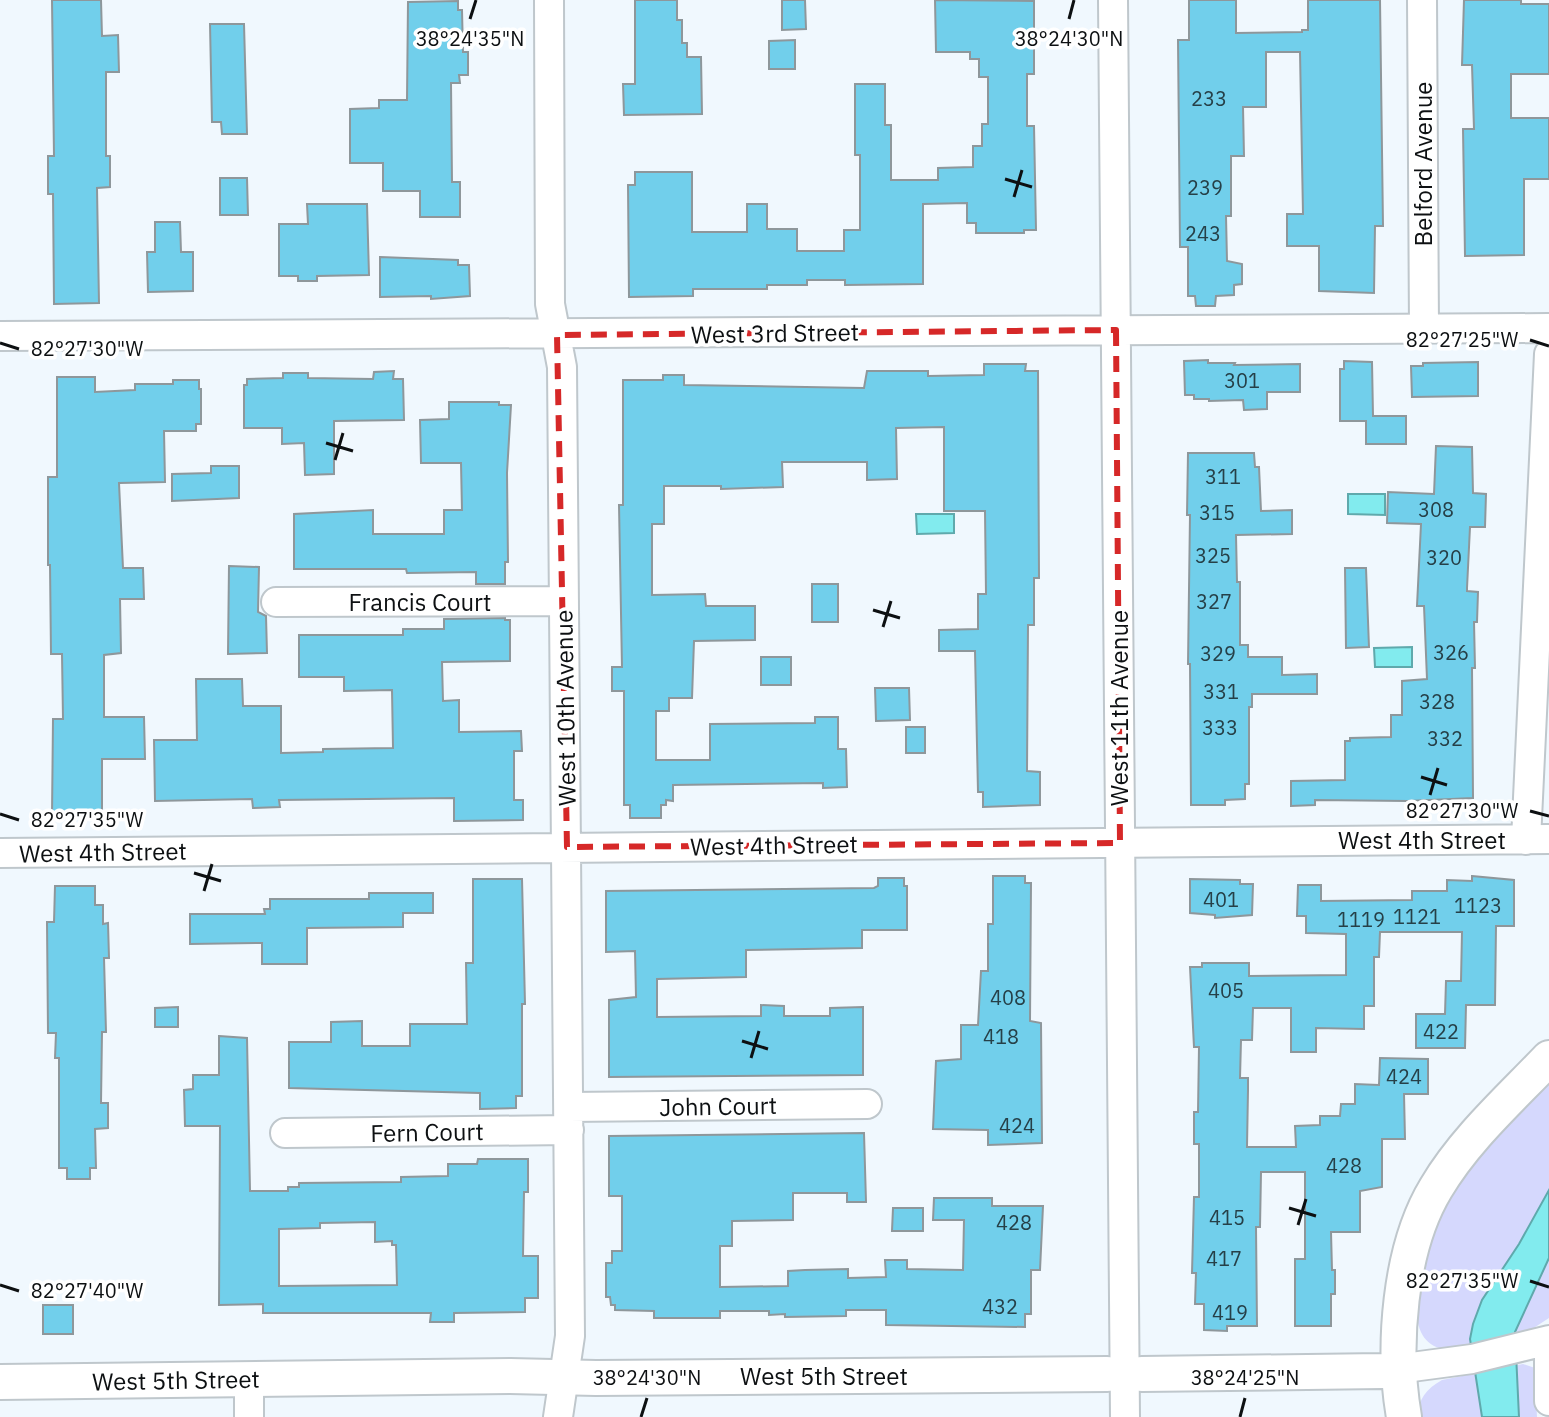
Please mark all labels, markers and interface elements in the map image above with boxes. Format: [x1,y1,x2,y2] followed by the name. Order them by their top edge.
[416,25,524,52] text: 38°24'35"N
[1015,25,1123,52] text: 38°24'30"N
[1407,82,1439,246] street label: Belford Avenue
[1191,85,1227,112] house number: 233
[1187,174,1223,201] house number: 239
[1185,220,1221,247] house number: 243
[691,316,859,350] street label: West 3rd Street
[1406,326,1519,353] text: 82°27'25"W
[31,335,144,362] text: 82°27'30"W
[1224,367,1260,394] house number: 301
[1205,463,1241,490] house number: 311
[1418,496,1454,523] house number: 308
[1199,499,1235,526] house number: 315
[1195,542,1231,569] house number: 325
[1426,544,1462,571] house number: 320
[349,586,491,618] street label: Francis Court
[1196,588,1232,615] house number: 327
[547,610,583,806] street label: West 10th Avenue
[1103,610,1135,806] street label: West 11th Avenue
[1433,639,1469,666] house number: 326
[1200,640,1236,667] house number: 329
[1203,678,1239,705] house number: 331
[1419,688,1455,715] house number: 328
[1202,714,1238,741] house number: 333
[1427,725,1463,752] house number: 332
[1406,797,1519,824] text: 82°27'30"W
[31,806,144,833] text: 82°27'35"W
[1338,824,1506,856] street label: West 4th Street
[690,828,858,862] street label: West 4th Street
[19,835,187,869] street label: West 4th Street
[1203,886,1239,913] house number: 401
[1454,892,1502,919] house number: 1123
[1393,903,1441,930] house number: 1121
[1337,906,1385,933] house number: 1119
[1208,977,1244,1004] house number: 405
[990,984,1026,1011] house number: 408
[1423,1018,1459,1045] house number: 422
[983,1023,1019,1050] house number: 418
[1386,1063,1422,1090] house number: 424
[659,1089,777,1123] street label: John Court
[999,1112,1035,1139] house number: 424
[370,1115,484,1149] street label: Fern Court
[1326,1152,1362,1179] house number: 428
[1209,1204,1245,1231] house number: 415
[996,1209,1032,1236] house number: 428
[1206,1245,1242,1272] house number: 417
[1406,1267,1519,1294] text: 82°27'35"W
[31,1277,144,1304] text: 82°27'40"W
[982,1293,1018,1320] house number: 432
[1212,1299,1248,1326] house number: 419
[740,1360,908,1392] street label: West 5th Street
[92,1363,260,1397] street label: West 5th Street
[593,1364,701,1391] text: 38°24'30"N
[1191,1364,1299,1391] text: 38°24'25"N

